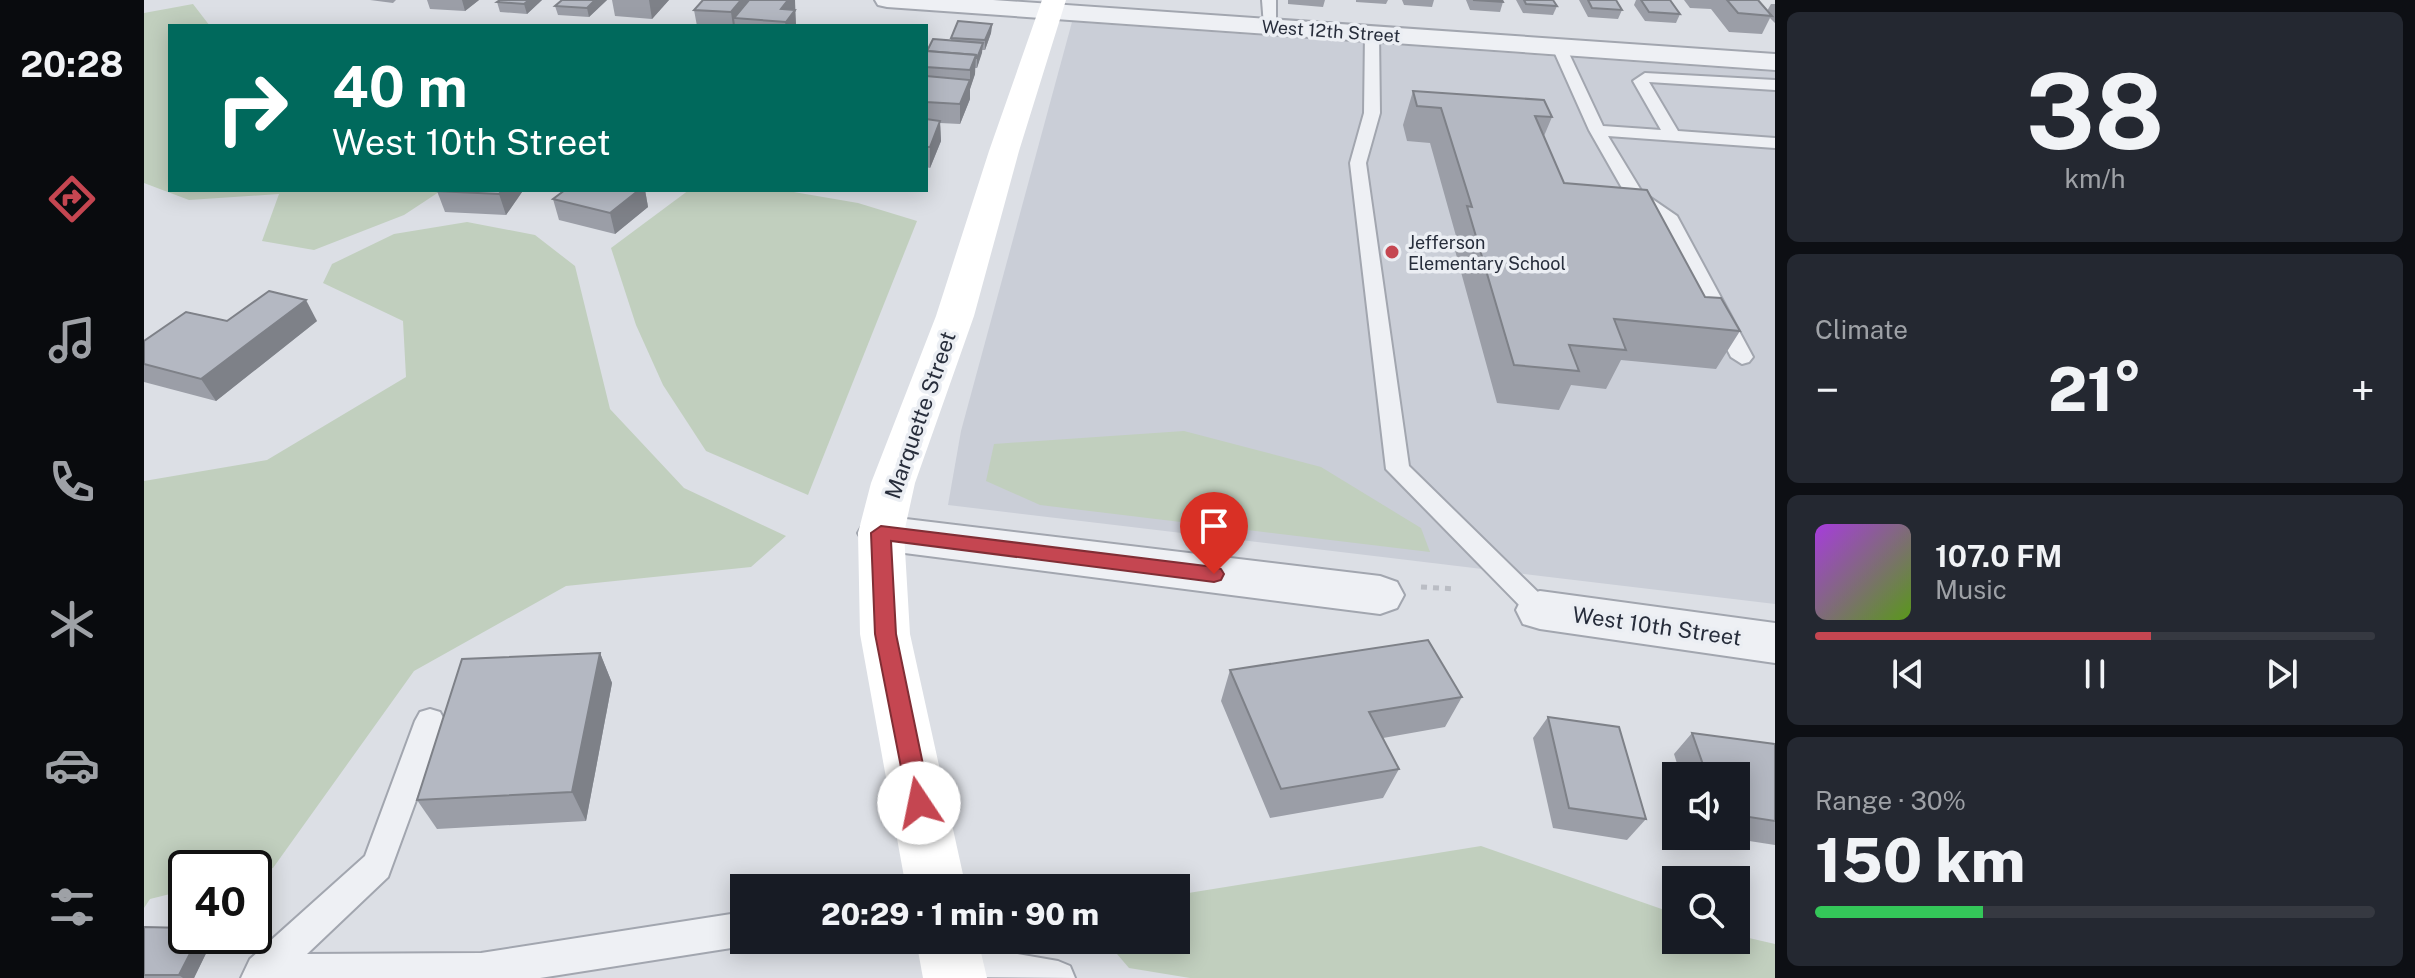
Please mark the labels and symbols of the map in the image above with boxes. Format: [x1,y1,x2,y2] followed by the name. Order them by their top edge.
[1261,16,1401,46] street label: West 12th Street
[1408,232,1566,274] place label: Jefferson Elementary School
[1383,243,1401,261] marker: Jefferson Elementary School
[879,328,961,502] street label: Marquette Street
[1180,492,1248,574] pin
[1571,601,1743,651] street label: West 10th Street
[877,761,961,845] position arrow
[168,850,272,954] speed limit sign: 40

